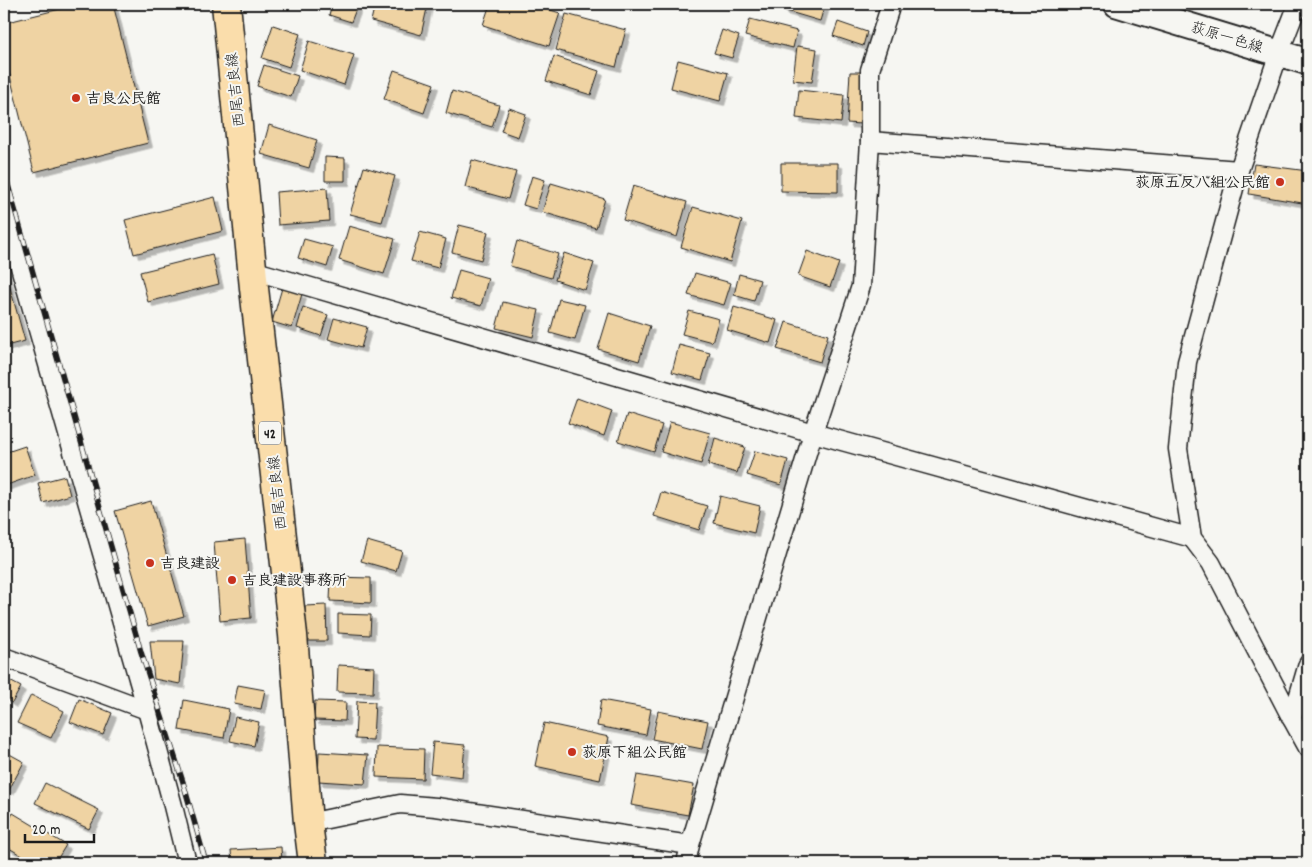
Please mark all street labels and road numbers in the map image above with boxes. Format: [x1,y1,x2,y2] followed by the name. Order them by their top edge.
[1187,17,1266,60] street label: 荻原一色線
[222,51,252,128] street label: 西尾吉良線
[259,422,281,444] road number: 42
[264,454,294,531] street label: 西尾吉良線

